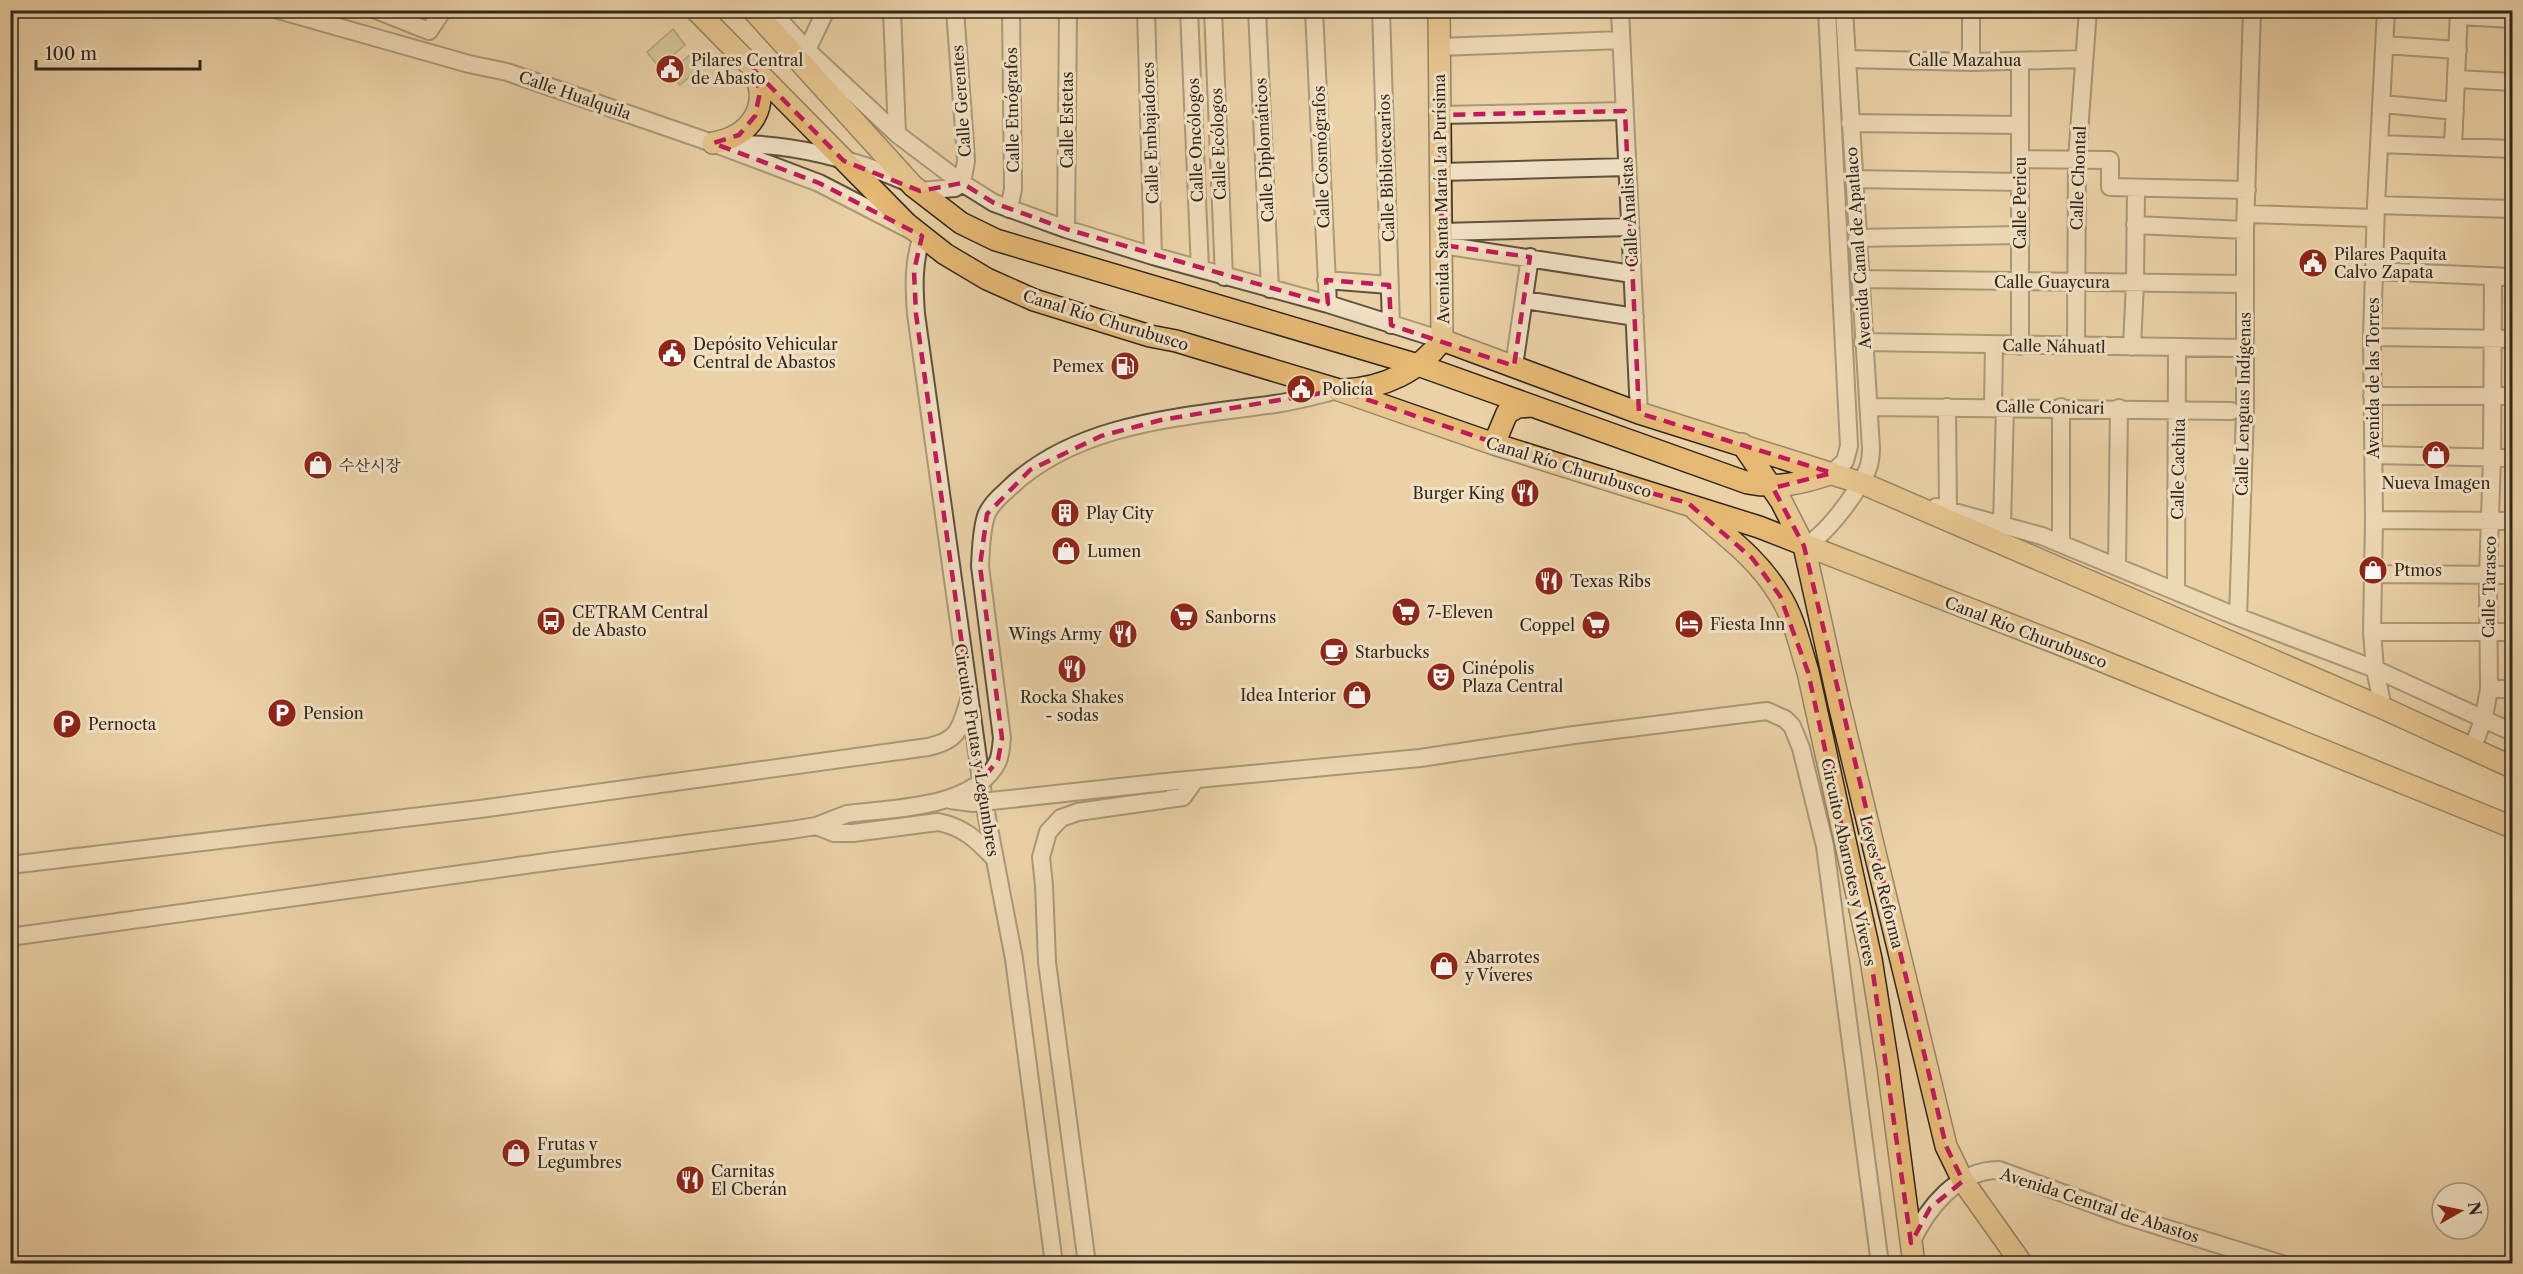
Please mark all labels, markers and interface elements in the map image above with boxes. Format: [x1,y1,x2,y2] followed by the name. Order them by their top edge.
[36,33,200,71] scale bar
[45,43,97,65] text: 100 m
[947,44,975,158] street label: Calle Gerentes
[1001,47,1023,173] street label: Calle Etnógrafos
[691,50,803,88] place label: Pilares Central de Abasto
[1909,50,2022,70] street label: Calle Mazahua
[654,53,686,85] public building icon: Pilares Central de Abasto
[1138,61,1162,205] street label: Calle Embajadores
[516,66,634,124] street label: Calle Hualquila
[1057,71,1077,169] street label: Calle Estetas
[1429,73,1453,325] street label: Avenida Santa María La Purísima
[1183,77,1207,203] street label: Calle Oncólogos
[1250,77,1278,223] street label: Calle Diplomáticos
[1309,85,1333,229] street label: Calle Cosmógrafos
[1206,87,1230,201] street label: Calle Ecólogos
[1373,93,1399,243] street label: Calle Bibliotecarios
[2066,125,2090,231] street label: Calle Chontal
[1841,146,1875,351] street label: Avenida Canal de Apatlaco
[1616,156,1642,268] street label: Calle Analistas
[2010,157,2030,249] street label: Calle Pericu
[2334,244,2447,282] place label: Pilares Paquita Calvo Zapata
[2297,247,2329,279] public building icon: Pilares Paquita Calvo Zapata
[1994,272,2111,292] street label: Calle Guaycura
[1021,285,1192,355] street label: Canal Río Churubusco
[2363,297,2383,460] street label: Avenida de las Torres
[2231,312,2255,496] street label: Calle Lenguas Indígenas
[693,334,838,372] place label: Depósito Vehicular Central de Abastos
[2002,335,2106,357] street label: Calle Náhuatl
[656,337,688,369] public building icon: Depósito Vehicular Central de Abastos
[1109,350,1141,382] fuel station icon: Pemex
[1052,356,1105,376] place label: Pemex
[1285,373,1317,405] public building icon: Policía
[1322,379,1374,399] place label: Policía
[1995,396,2105,418] street label: Calle Conicari
[2167,417,2189,520] street label: Calle Cachita
[1484,432,1655,502] street label: Canal Río Churubusco
[2420,439,2452,471] shop icon: Nueva Imagen
[302,449,334,481] shop icon: 수산시장
[339,455,401,475] place label: 수산시장
[2382,473,2490,493] place label: Nueva Imagen
[1509,477,1541,509] restaurant icon: Burger King
[1413,483,1505,503] place label: Burger King
[1049,497,1081,529] building icon: Play City
[1086,503,1155,523] place label: Play City
[1050,535,1082,567] shop icon: Lumen
[2478,536,2500,638] street label: Calle Tarasco
[1087,541,1141,561] place label: Lumen
[2357,554,2389,586] shop icon: Ptmos
[2394,560,2442,580] place label: Ptmos
[1533,565,1565,597] restaurant icon: Texas Ribs
[1570,571,1651,591] place label: Texas Ribs
[1942,592,2110,672] street label: Canal Río Churubusco
[1390,596,1422,628] supermarket icon: 7-Eleven
[1168,601,1200,633] supermarket icon: Sanborns
[572,602,708,640] place label: CETRAM Central de Abasto
[1427,602,1493,622] place label: 7-Eleven
[535,605,567,637] bus stop icon: CETRAM Central de Abasto
[1205,607,1276,627] place label: Sanborns
[1673,608,1705,640] hotel icon: Fiesta Inn
[1580,609,1612,641] supermarket icon: Coppel
[1710,614,1785,634] place label: Fiesta Inn
[1519,615,1575,635] place label: Coppel
[1107,618,1139,650] restaurant icon: Wings Army
[1008,624,1103,644] place label: Wings Army
[1318,636,1350,668] cafe icon: Starbucks
[950,642,1004,858] street label: Circuito Frutas y Legumbres
[1355,642,1430,662] place label: Starbucks
[1056,653,1088,685] restaurant icon: Rocka Shakes - sodas
[1462,658,1564,696] place label: Cinépolis Plaza Central
[1425,661,1457,693] theatre icon: Cinépolis Plaza Central
[1341,679,1373,711] shop icon: Idea Interior
[1240,685,1336,705] place label: Idea Interior
[1020,687,1124,725] place label: Rocka Shakes - sodas
[266,697,298,729] parking icon: Pension
[303,703,364,723] place label: Pension
[51,708,83,740] parking icon: Pernocta
[88,714,157,734] place label: Pernocta
[1817,756,1881,968] street label: Circuito Abarrotes y Víveres
[1856,813,1908,951] street label: Leyes de Reforma
[1464,947,1540,985] place label: Abarrotes y Víveres
[1428,950,1460,982] shop icon: Abarrotes y Víveres
[537,1134,622,1172] place label: Frutas y Legumbres
[500,1137,532,1169] shop icon: Frutas y Legumbres
[711,1161,787,1199] place label: Carnitas El Cberán
[1997,1163,2202,1247] street label: Avenida Central de Abastos
[674,1164,706,1196] restaurant icon: Carnitas El Cberán
[2430,1181,2490,1241] north arrow
[2464,1200,2486,1217] text: N

